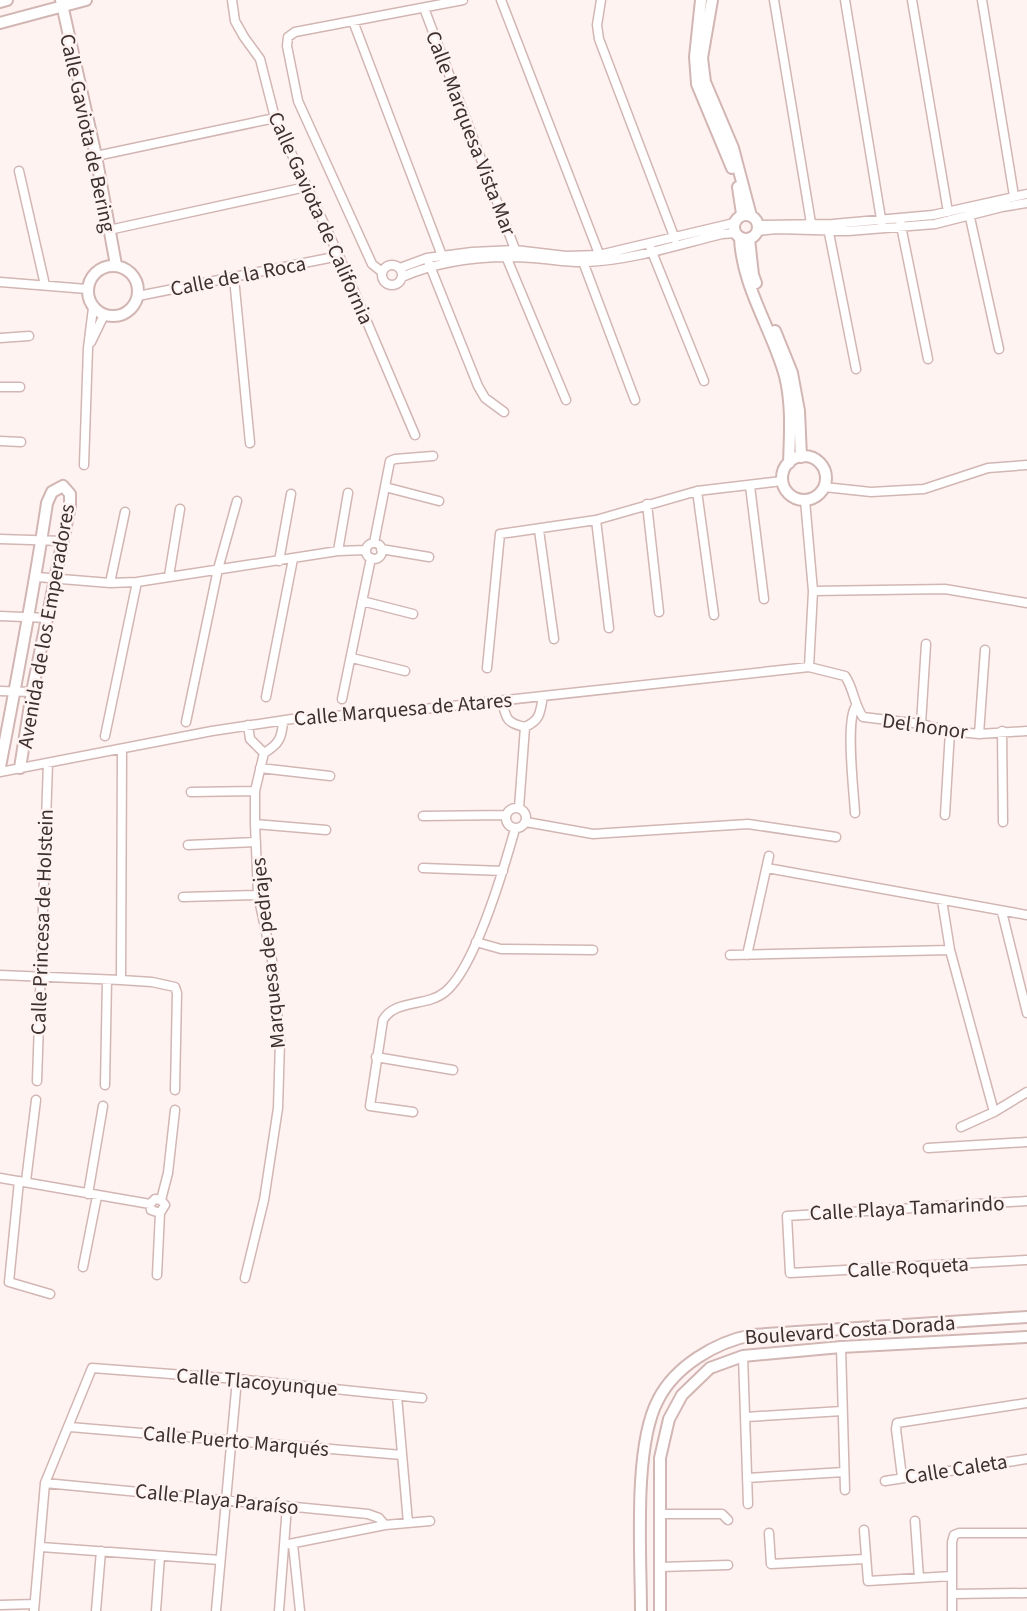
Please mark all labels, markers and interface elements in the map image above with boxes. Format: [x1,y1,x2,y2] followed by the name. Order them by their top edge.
[418,26,524,240] street label: Calle Marquesa Vista Mar
[52,31,124,236] street label: Calle Gaviota de Bering
[261,107,381,329] street label: Calle Gaviota de California
[168,248,308,304] street label: Calle de la Roca
[10,501,82,751] street label: Avenida de los Emperadores
[293,685,513,733] street label: Calle Marquesa de Atares
[880,705,970,747] street label: Del honor
[23,809,61,1035] street label: Calle Princesa de HoIstein
[243,856,293,1050] street label: Marquesa de pedrajes
[809,1188,1005,1228] street label: Calle Playa Tamarindo
[847,1249,969,1285] street label: Calle Roqueta
[744,1308,956,1352] street label: Boulevard Costa Dorada
[175,1360,339,1404] street label: Calle Tlacoyunque
[142,1418,330,1464] street label: Calle Puerto Marqués
[903,1446,1009,1492] street label: Calle Caleta
[134,1476,300,1522] street label: Calle Playa Paraíso

